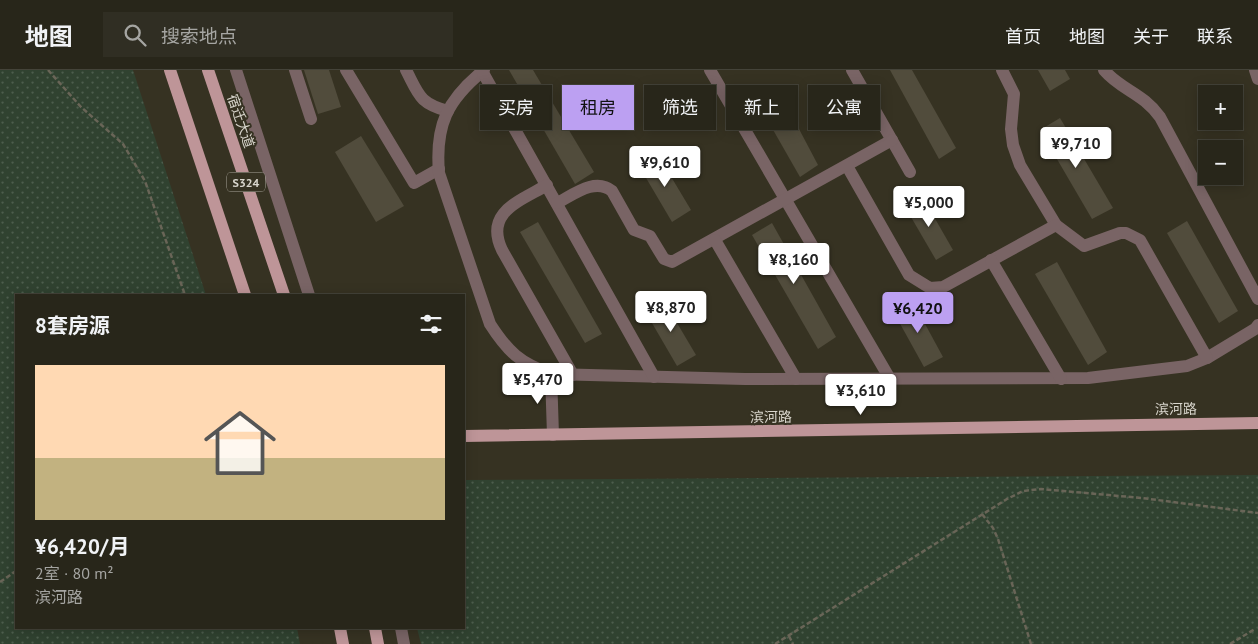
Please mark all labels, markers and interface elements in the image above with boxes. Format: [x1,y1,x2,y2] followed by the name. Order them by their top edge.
[103,12,453,57] search box
[25,21,73,52] text: 地图
[121,21,149,49] icon: search
[161,24,237,48] text: 搜索地点
[1005,25,1041,48] text: 首页
[1069,25,1105,48] text: 地图
[1133,25,1169,48] text: 关于
[1197,25,1233,48] text: 联系
[480,85,552,130] chip: 买房
[562,85,634,130] chip: 租房
[644,85,716,130] chip: 筛选
[726,85,798,130] chip: 新上
[808,85,880,130] chip: 公寓
[1198,85,1243,185] map controls
[1198,85,1243,130] button: +
[223,92,259,150] street label: 宿迁大道
[1035,126,1117,169] pin: ¥9,710
[1051,133,1101,153] text: ¥9,710
[1198,140,1243,185] button: −
[624,146,706,188] pin: ¥9,610
[640,152,690,172] text: ¥9,610
[227,172,265,191] road number: S324
[888,186,970,228] pin: ¥5,000
[904,192,954,212] text: ¥5,000
[753,242,835,285] pin: ¥8,160
[769,249,819,269] text: ¥8,160
[630,290,712,333] pin: ¥8,870
[877,292,959,334] pin: ¥6,420
[646,297,696,317] text: ¥8,870
[893,298,943,318] text: ¥6,420
[417,310,445,338] icon: filters
[35,312,110,339] text: 8套房源
[497,362,579,405] pin: ¥5,470
[513,369,563,389] text: ¥5,470
[820,374,902,416] pin: ¥3,610
[836,380,886,400] text: ¥3,610
[195,398,285,488] icon: home
[1155,400,1197,418] street label: 滨河路
[750,408,792,426] street label: 滨河路
[35,533,129,560] text: ¥6,420/月
[35,563,114,583] text: 2室 · 80 m²
[35,587,83,607] text: 滨河路

